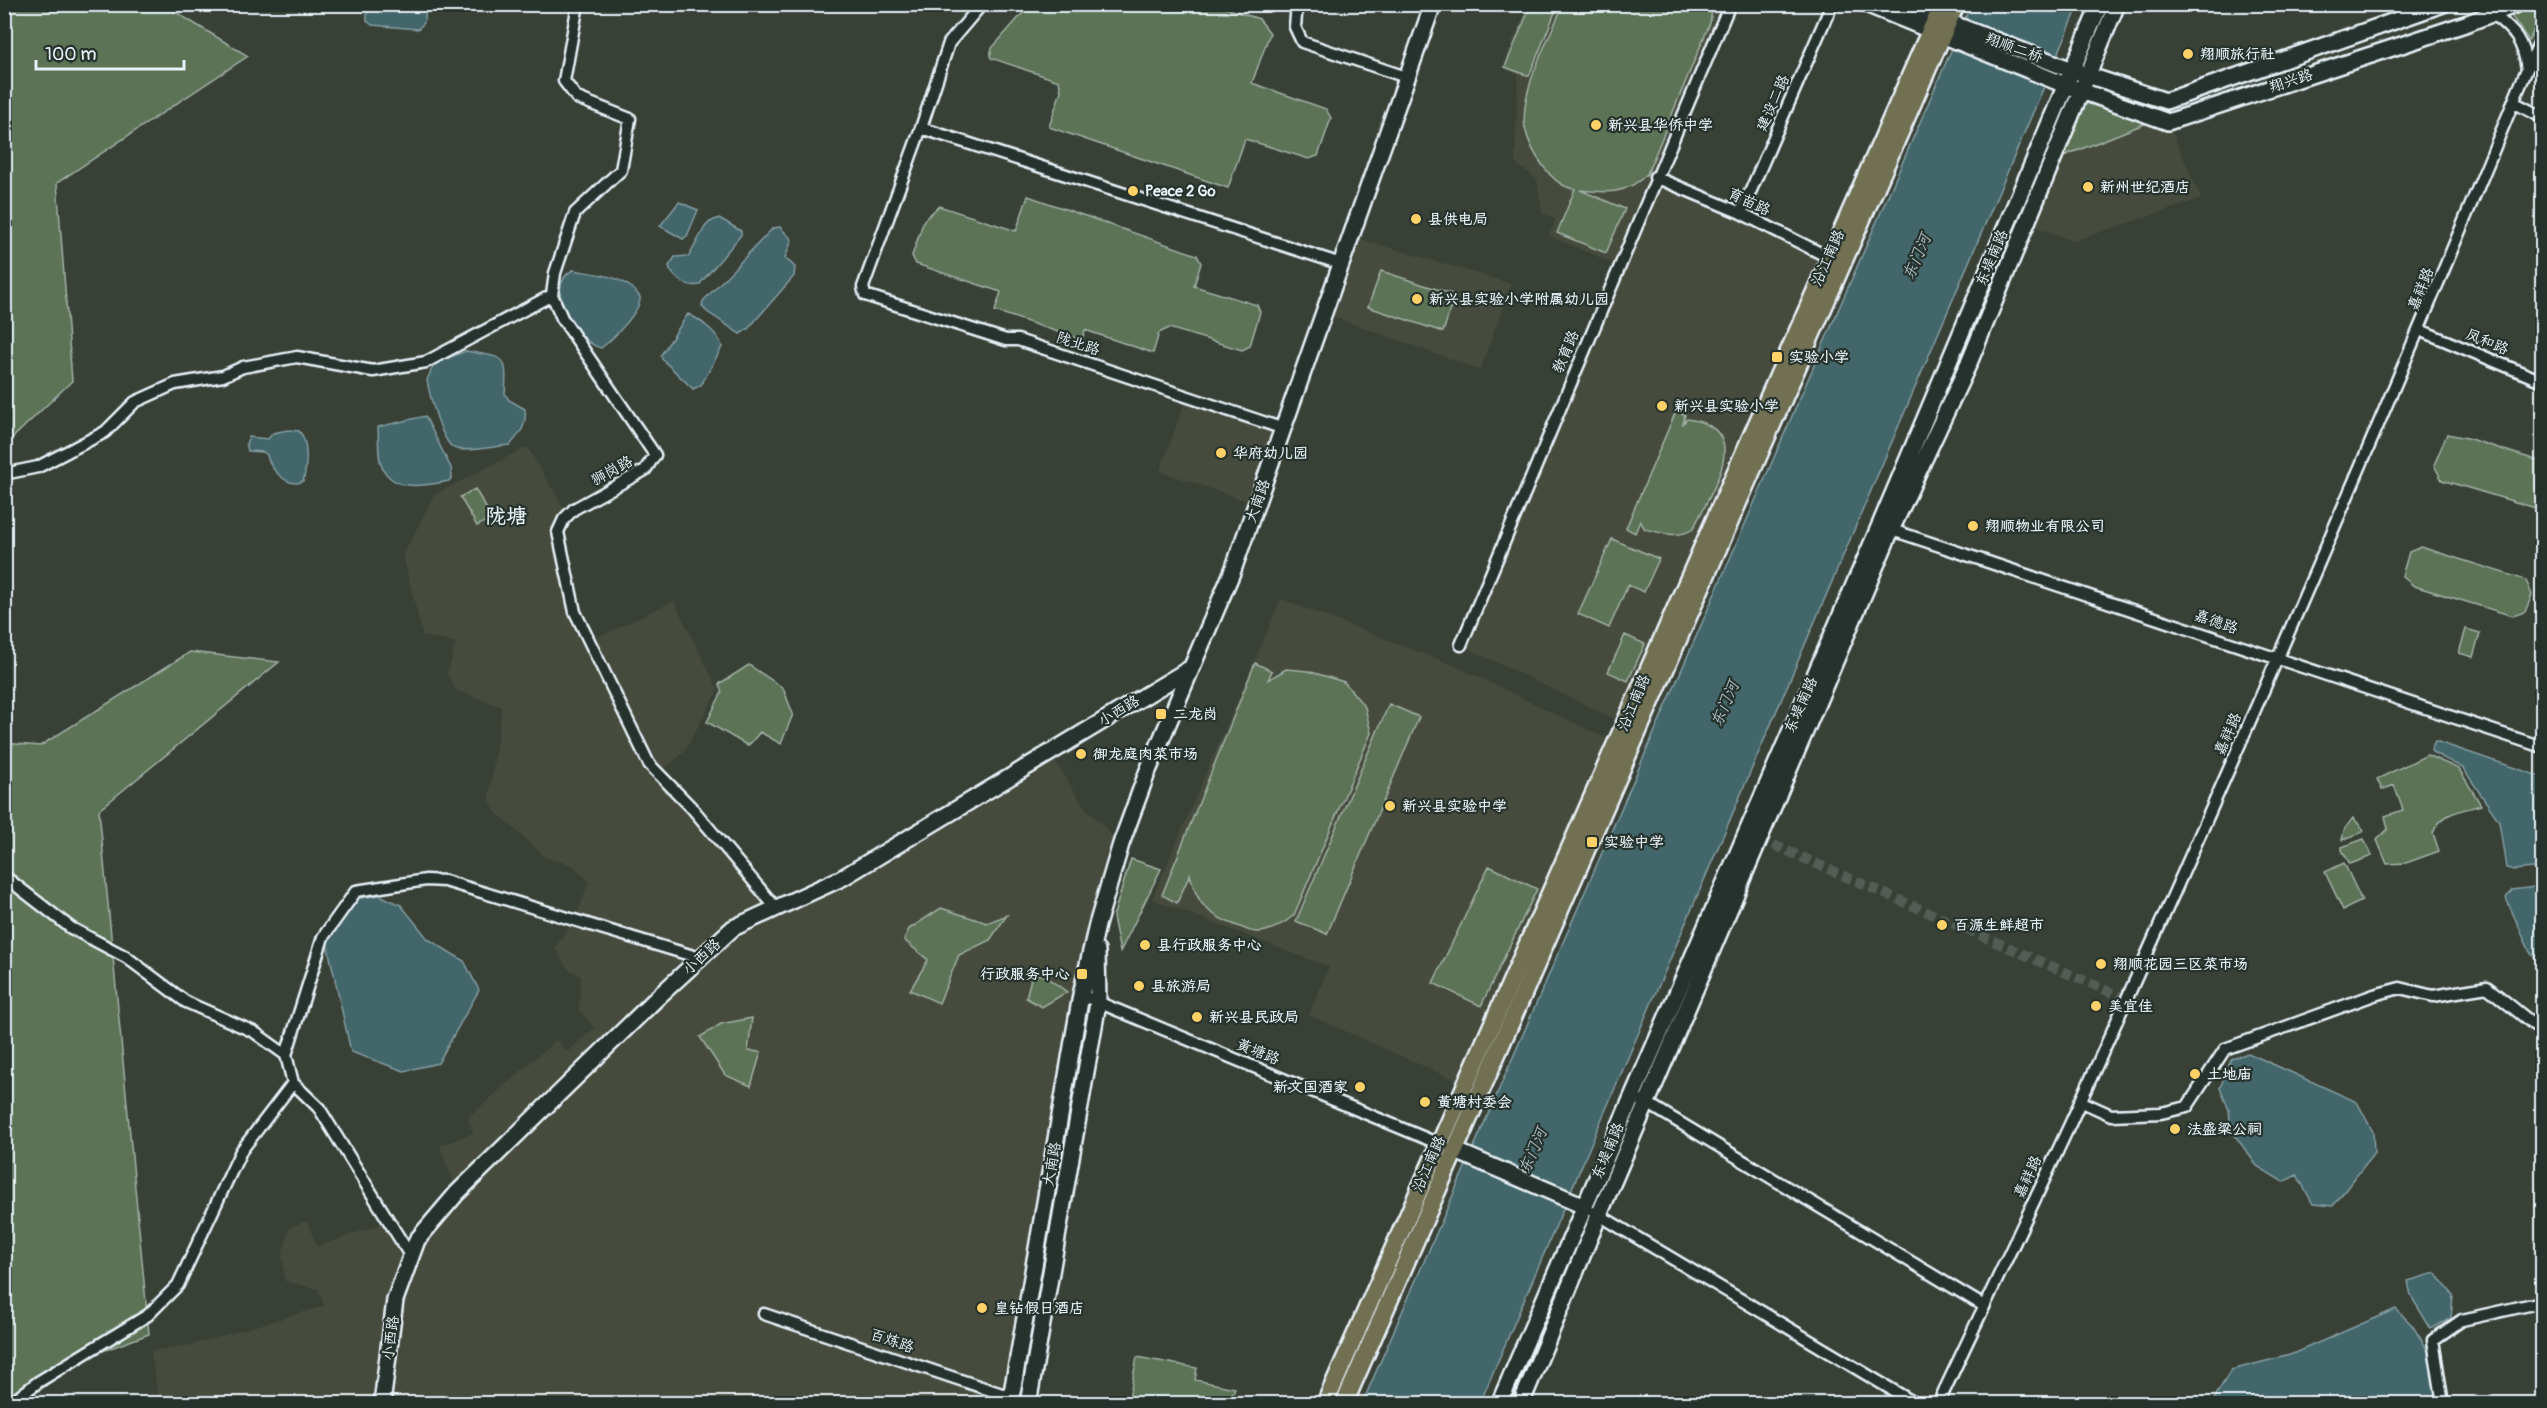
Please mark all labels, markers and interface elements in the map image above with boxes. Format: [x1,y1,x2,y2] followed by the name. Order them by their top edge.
[1983,29,2045,67] street label: 翔顺二桥
[36,33,184,71] scale bar
[45,43,97,66] text: 100 m
[2200,45,2275,64] place label: 翔顺旅行社
[2181,47,2195,61] marker: 翔顺旅行社
[2267,65,2315,97] street label: 翔兴路
[1752,72,1794,134] street label: 建设二路
[1608,116,1713,135] place label: 新兴县华侨中学
[1589,118,1603,132] marker: 新兴县华侨中学
[2100,178,2190,197] place label: 新州世纪酒店
[2081,180,2095,194] marker: 新州世纪酒店
[1145,182,1216,201] place label: Peace 2 Go
[1126,184,1140,198] marker: Peace 2 Go
[1725,184,1773,220] street label: 育苗路
[1428,210,1488,229] place label: 县供电局
[1409,212,1423,226] marker: 县供电局
[1807,227,1849,289] street label: 沿江南路
[1972,227,2012,289] street label: 东堤南路
[1898,228,1937,283] water label: 东门河
[2404,265,2438,313] street label: 嘉祥路
[1429,290,1609,309] place label: 新兴县实验小学附属幼儿园
[1410,292,1424,306] marker: 新兴县实验小学附属幼儿园
[2463,325,2511,359] street label: 凤和路
[1054,328,1102,360] street label: 陇北路
[1548,328,1584,376] street label: 教育路
[1789,348,1849,367] place label: 实验小学
[1770,350,1784,364] marker: 实验小学
[1674,397,1779,416] place label: 新兴县实验小学
[1655,399,1669,413] marker: 新兴县实验小学
[1233,444,1308,463] place label: 华府幼儿园
[1214,446,1228,460] marker: 华府幼儿园
[588,452,636,490] street label: 狮岗路
[1241,477,1275,525] street label: 大南路
[485,503,527,530] district label: 陇塘
[1985,517,2105,536] place label: 翔顺物业有限公司
[1966,519,1980,533] marker: 翔顺物业有限公司
[2192,606,2240,638] street label: 嘉德路
[1614,672,1654,734] street label: 沿江南路
[1780,674,1822,736] street label: 东堤南路
[1706,675,1745,730] water label: 东门河
[1095,691,1143,731] street label: 小西路
[1173,705,1218,724] place label: 二龙岗
[1154,707,1168,721] marker: 二龙岗
[2210,710,2246,758] street label: 嘉祥路
[1092,745,1198,764] place label: 御龙庭肉菜市场
[1074,747,1088,761] marker: 御龙庭肉菜市场
[1402,797,1507,816] place label: 新兴县实验中学
[1383,799,1397,813] marker: 新兴县实验中学
[1604,833,1664,852] place label: 实验中学
[1585,835,1599,849] marker: 实验中学
[1954,916,2044,935] place label: 百源生鲜超市
[1935,918,1949,932] marker: 百源生鲜超市
[679,935,725,979] street label: 小西路
[1157,936,1262,955] place label: 县行政服务中心
[1138,938,1152,952] marker: 县行政服务中心
[2113,955,2248,974] place label: 翔顺花园三区菜市场
[2094,957,2108,971] marker: 翔顺花园三区菜市场
[980,965,1070,984] place label: 行政服务中心
[1075,967,1089,981] marker: 行政服务中心
[1151,977,1211,996] place label: 县旅游局
[1132,979,1146,993] marker: 县旅游局
[2108,997,2153,1016] place label: 美宜佳
[2089,999,2103,1013] marker: 美宜佳
[1209,1008,1299,1027] place label: 新兴县民政局
[1190,1010,1204,1024] marker: 新兴县民政局
[1234,1035,1282,1069] street label: 黄塘路
[2207,1065,2252,1084] place label: 土地庙
[2188,1067,2202,1081] marker: 土地庙
[1273,1078,1348,1097] place label: 新文国酒家
[1353,1080,1367,1094] marker: 新文国酒家
[1437,1093,1512,1112] place label: 黄塘村委会
[1418,1095,1432,1109] marker: 黄塘村委会
[1588,1120,1628,1182] street label: 东堤南路
[2187,1120,2262,1139] place label: 法盛梁公祠
[1514,1122,1553,1177] water label: 东门河
[2168,1122,2182,1136] marker: 法盛梁公祠
[1408,1133,1450,1195] street label: 沿江南路
[1039,1140,1065,1188] street label: 大南路
[2010,1153,2046,1201] street label: 嘉祥路
[994,1299,1084,1318] place label: 皇钻假日酒店
[975,1301,989,1315] marker: 皇钻假日酒店
[379,1315,403,1361] street label: 小西路
[868,1325,916,1357] street label: 百炼路

